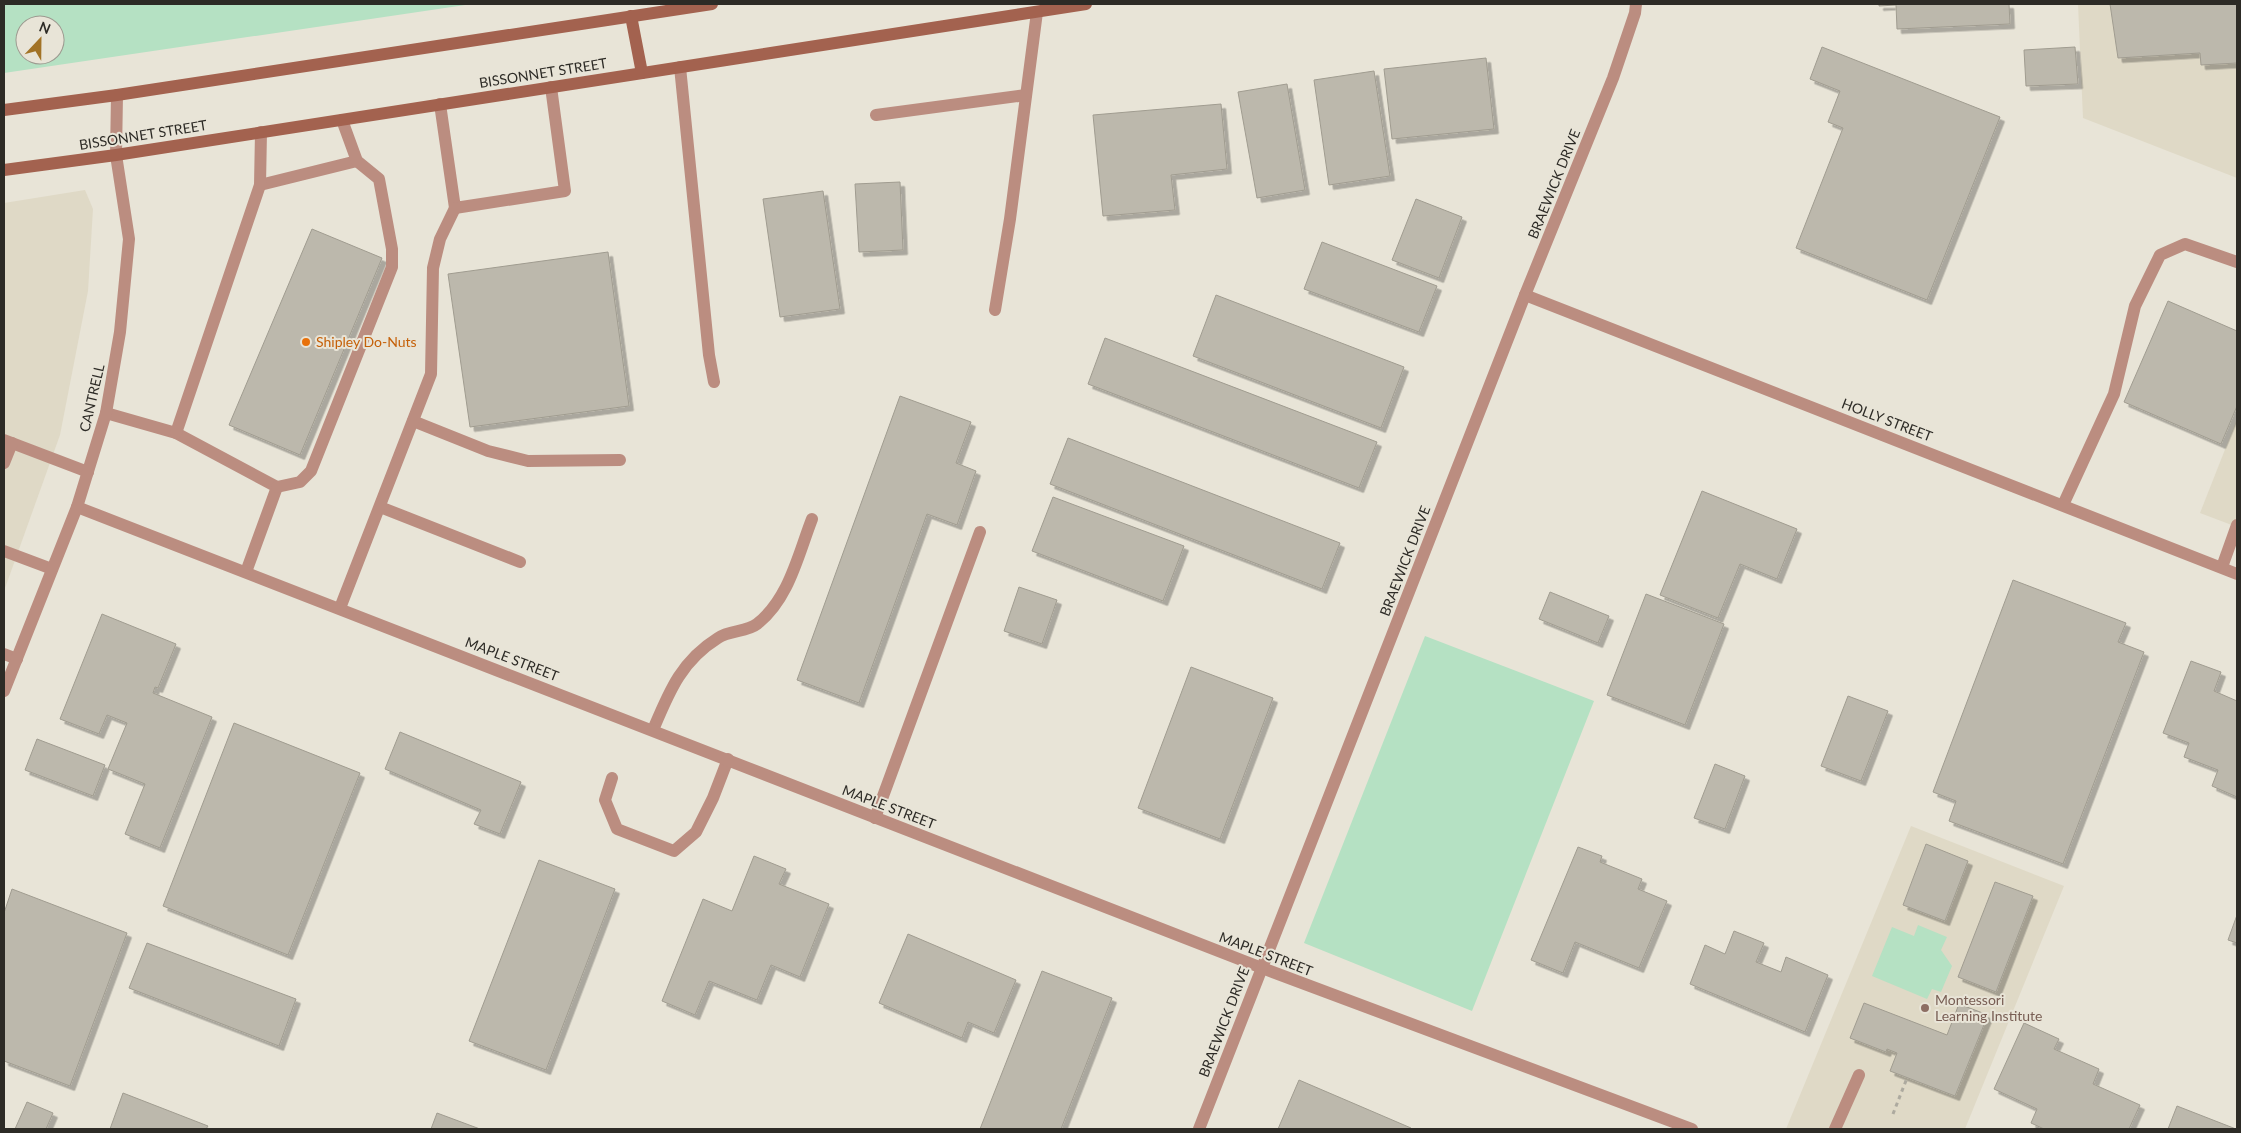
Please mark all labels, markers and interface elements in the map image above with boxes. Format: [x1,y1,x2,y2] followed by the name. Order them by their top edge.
[15,15,65,65] north arrow
[37,18,53,37] text: N
[478,54,609,91] street label: BISSONNET STREET
[78,116,209,153] street label: BISSONNET STREET
[1524,126,1583,241] street label: BRAEWICK DRIVE
[316,333,417,350] place label: Shipley Do-Nuts
[300,336,312,348] marker: Shipley Do-Nuts
[75,362,108,433] street label: CANTRELL
[1839,394,1936,445] street label: HOLLY STREET
[1376,503,1433,618] street label: BRAEWICK DRIVE
[463,633,562,684] street label: MAPLE STREET
[840,781,939,832] street label: MAPLE STREET
[1217,928,1316,979] street label: MAPLE STREET
[1195,964,1252,1079] street label: BRAEWICK DRIVE
[1935,991,2043,1024] place label: Montessori Learning Institute
[1919,1002,1931,1014] marker: Montessori Learning Institute

